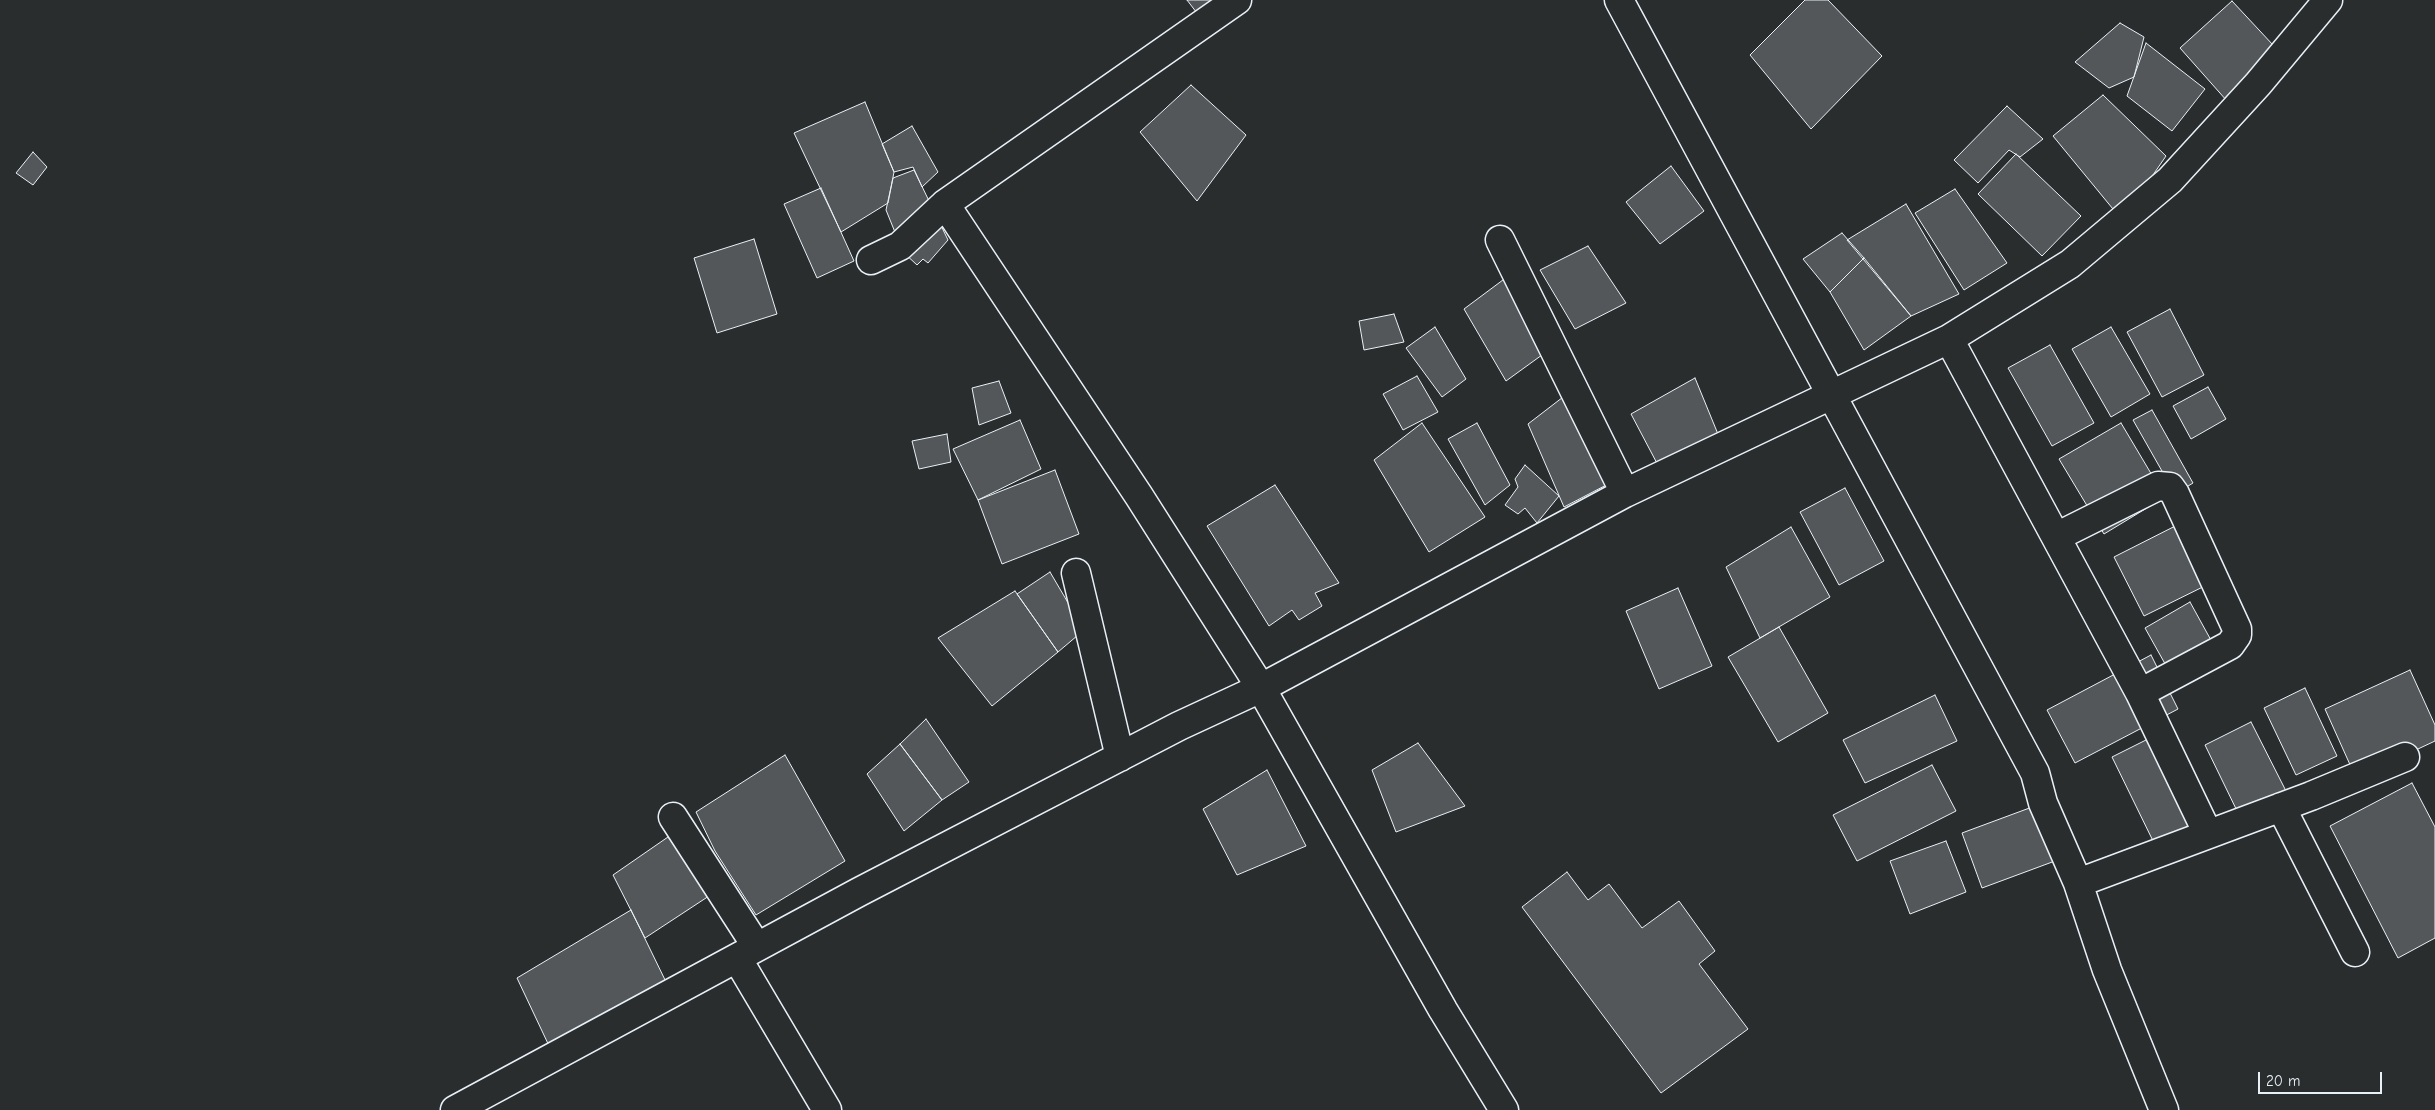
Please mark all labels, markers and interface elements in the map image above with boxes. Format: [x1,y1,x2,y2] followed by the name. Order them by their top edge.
[2260,1062,2384,1094] scale bar
[2266,1072,2300,1090] text: 20 m

